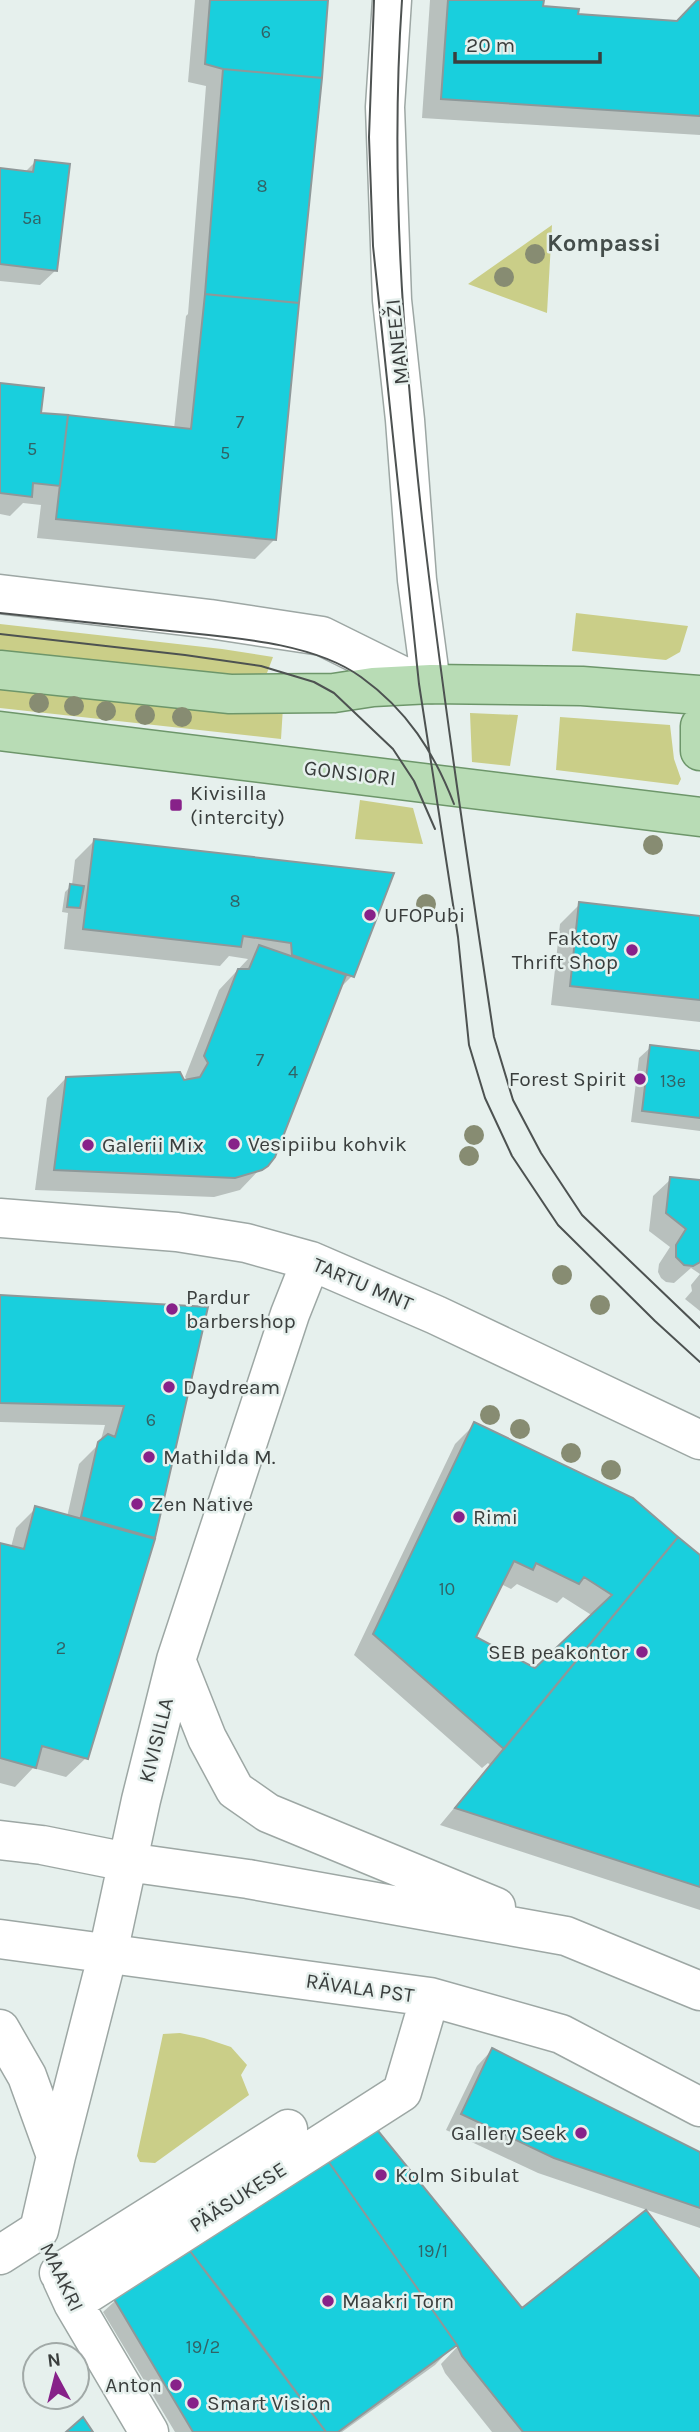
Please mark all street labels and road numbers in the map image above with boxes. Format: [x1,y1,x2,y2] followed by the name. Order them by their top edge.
[381,298,413,386] street label: MANEEŽI
[303,755,397,791] street label: GONSIORI
[309,1252,417,1316] street label: TARTU MNT
[134,1695,178,1785] street label: KIVISILLA
[304,1969,416,2008] street label: RÄVALA PST
[185,2157,291,2237] street label: PÄÄSUKESE
[35,2239,89,2315] street label: MAAKRI

